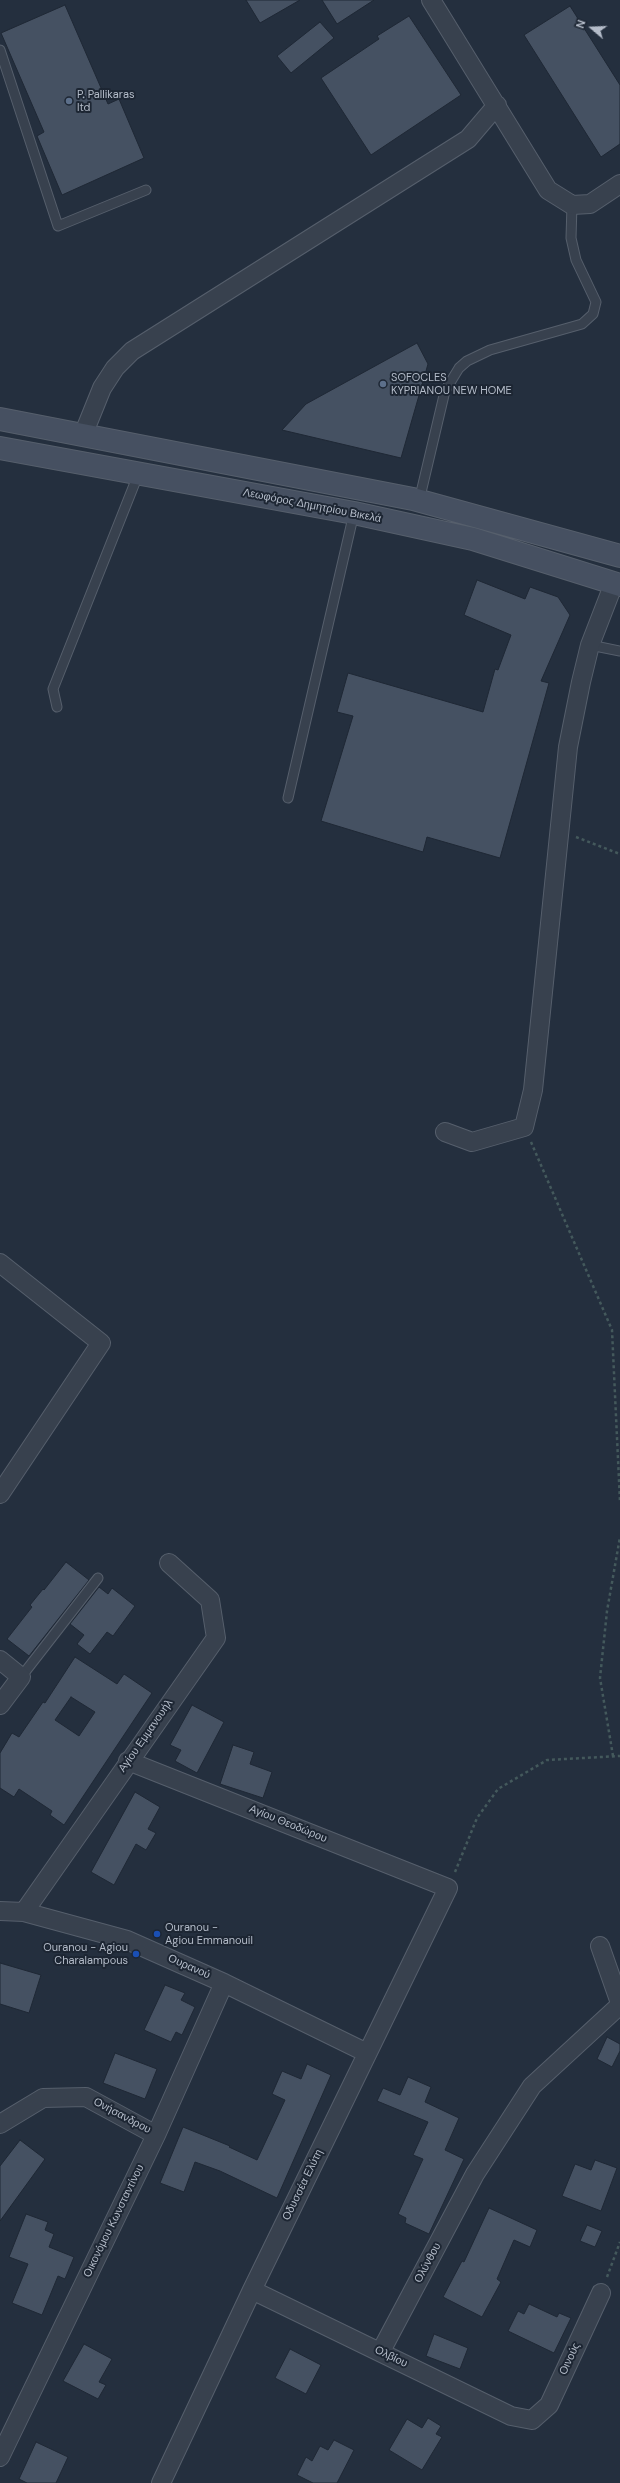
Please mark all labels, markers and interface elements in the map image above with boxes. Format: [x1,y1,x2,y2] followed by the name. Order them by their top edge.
[572,8,612,48] north arrow
[573,18,589,30] text: N
[77,88,134,114] place label: P. Pallikaras ltd
[64,96,74,106] marker: P. Pallikaras ltd
[391,371,512,397] place label: SOFOCLES KYPRIANOU NEW HOME
[378,379,388,389] marker: SOFOCLES KYPRIANOU NEW HOME
[242,486,382,526] street label: Λεωφόρος Δημητρίου Βικελά
[116,1697,176,1775] street label: Αγίου Εμμανουήλ
[247,1802,329,1846] street label: Αγίου Θεοδώρου
[165,1921,253,1947] place label: Ouranou - Agiou Emmanouil
[152,1929,162,1939] marker: Ouranou - Agiou Emmanouil
[43,1941,128,1967] place label: Ouranou - Agiou Charalampous
[131,1949,141,1959] marker: Ouranou - Agiou Charalampous
[166,1952,212,1982] street label: Ουρανού
[91,2095,153,2137] street label: Ονήσανδρου
[280,2147,326,2223] street label: Οδυσσέα Ελύτη
[81,2162,147,2280] street label: Οικονόμου Κωνσταντίνου
[412,2241,444,2285] street label: Ολύνθου
[557,2341,583,2377] street label: Οινούς
[372,2343,410,2371] street label: Ολβίου

